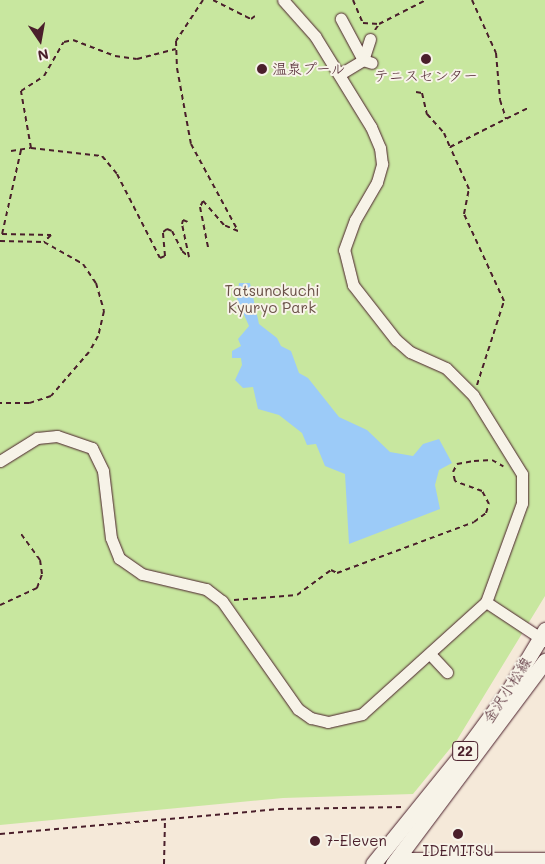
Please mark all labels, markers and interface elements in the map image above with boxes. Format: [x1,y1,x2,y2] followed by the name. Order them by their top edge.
[15,15,65,65] north arrow
[36,45,50,66] text: N
[420,53,432,65] marker: テニスセンター
[272,60,346,78] place label: 温泉プール
[256,63,268,75] marker: 温泉プール
[374,67,478,85] place label: テニスセンター
[224,281,320,316] park label: Tatsunokuchi Kyuryo Park
[479,654,535,726] street label: 金沢小松線
[451,739,479,762] road number: 22
[452,828,464,840] marker: IDEMITSU
[325,832,387,850] place label: 7-Eleven
[309,835,321,847] marker: 7-Eleven
[423,842,493,860] place label: IDEMITSU

